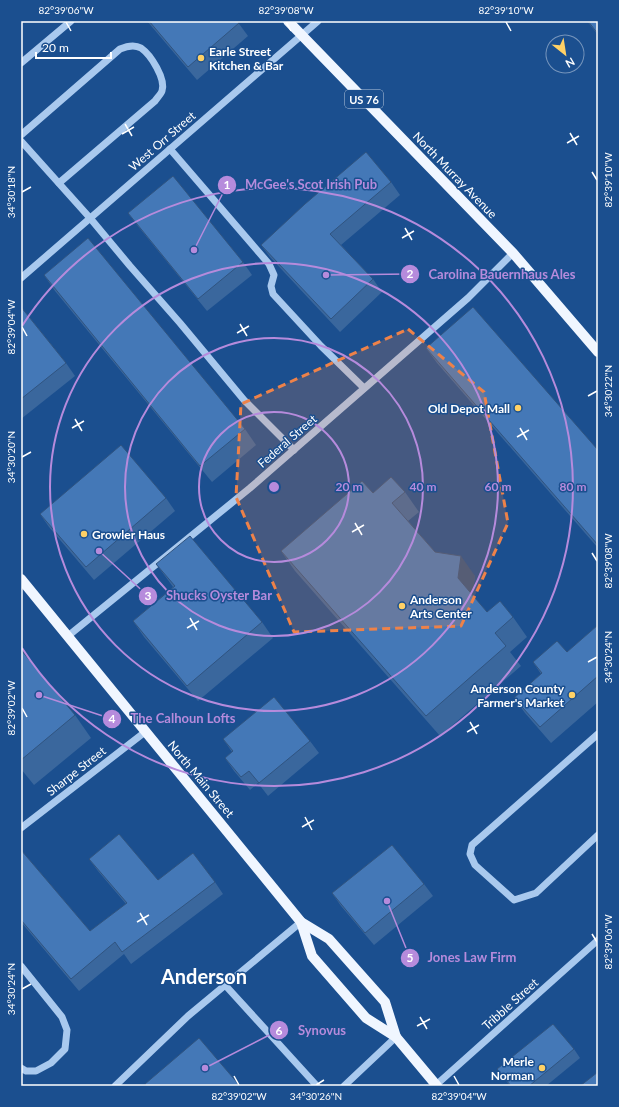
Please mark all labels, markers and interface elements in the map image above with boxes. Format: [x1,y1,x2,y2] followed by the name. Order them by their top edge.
[38,4,94,16] text: 82°39'06"W
[258,4,314,16] text: 82°39'08"W
[478,4,534,16] text: 82°39'10"W
[36,34,111,60] scale bar
[545,34,585,74] north arrow
[42,40,69,55] text: 20 m
[209,44,284,73] place label: Earle Street Kitchen & Bar
[196,53,206,63] marker: Earle Street Kitchen & Bar
[563,55,577,71] text: N
[345,90,383,108] road number: US 76
[126,108,199,174] street label: West Orr Street
[410,129,500,221] street label: North Murray Avenue
[602,152,614,208] text: 82°39'10"W
[5,166,17,218] text: 34°30'18"N
[217,172,385,197] callout: McGee's Scot Irish Pub
[245,176,377,192] text: McGee's Scot Irish Pub
[224,177,231,192] text: 1
[400,262,584,287] callout: Carolina Bauernhaus Ales
[407,266,414,281] text: 2
[428,266,576,282] text: Carolina Bauernhaus Ales
[5,299,17,355] text: 82°39'04"W
[602,365,614,417] text: 34°30'22"N
[428,401,510,416] place label: Old Depot Mall
[513,403,523,413] marker: Old Depot Mall
[254,411,320,471] street label: Federal Street
[5,431,17,483] text: 34°30'20"N
[336,479,362,494] text: 20 m
[410,479,436,494] text: 40 m
[485,479,511,494] text: 60 m
[560,479,586,494] text: 80 m
[267,480,281,494] centre of rings
[92,527,165,542] place label: Growler Haus
[79,529,89,539] marker: Growler Haus
[602,533,614,589] text: 82°39'08"W
[138,583,280,608] callout: Shucks Oyster Bar
[166,587,272,603] text: Shucks Oyster Bar
[145,588,152,603] text: 3
[409,592,472,621] place label: Anderson Arts Center
[397,601,407,611] marker: Anderson Arts Center
[602,631,614,683] text: 34°30'24"N
[5,680,17,736] text: 82°39'02"W
[469,681,565,710] place label: Anderson County Farmer's Market
[567,690,577,700] marker: Anderson County Farmer's Market
[102,706,243,731] callout: The Calhoun Lofts
[131,710,236,726] text: The Calhoun Lofts
[109,711,116,726] text: 4
[165,738,238,821] street label: North Main Street
[43,743,109,799] street label: Sharpe Street
[602,914,614,970] text: 82°39'06"W
[400,945,525,970] callout: Jones Law Firm
[428,949,517,965] text: Jones Law Firm
[407,950,414,965] text: 5
[5,963,17,1015] text: 34°30'24"N
[160,964,247,988] district label: Anderson
[479,974,542,1033] street label: Tribble Street
[269,1018,354,1043] callout: Synovus
[298,1022,346,1038] text: Synovus
[276,1023,283,1038] text: 6
[491,1054,535,1083] place label: Merle Norman
[537,1063,547,1073] marker: Merle Norman
[211,1090,267,1102] text: 82°39'02"W
[290,1090,342,1102] text: 34°30'26"N
[431,1090,487,1102] text: 82°39'04"W

